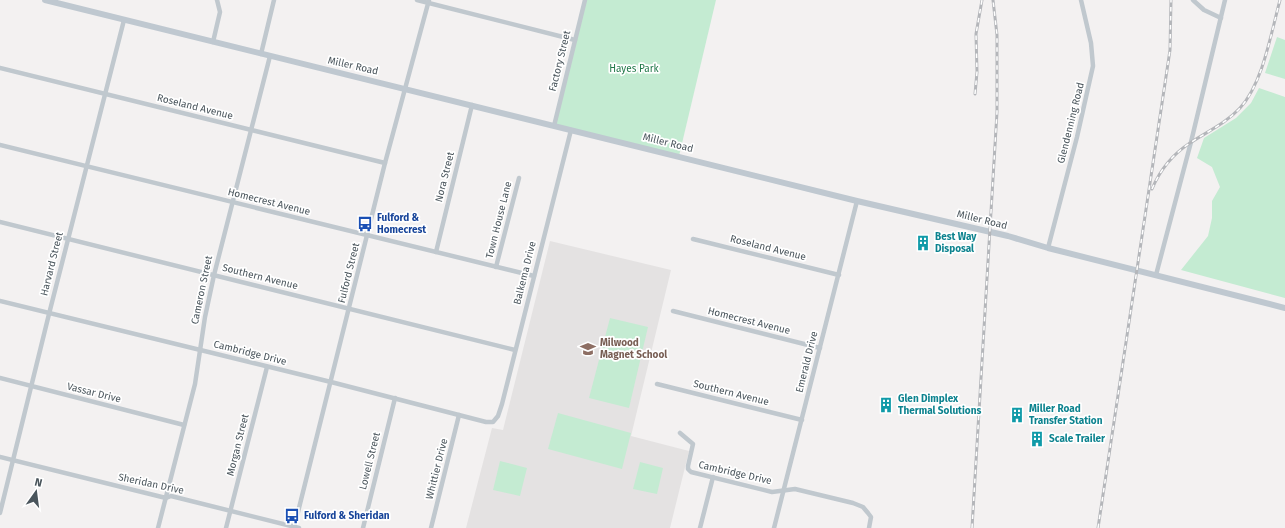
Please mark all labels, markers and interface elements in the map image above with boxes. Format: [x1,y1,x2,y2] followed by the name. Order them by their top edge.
[547,29,573,93] street label: Factory Street
[327,54,379,78] street label: Miller Road
[609,63,660,75] park label: Hayes Park
[1055,81,1087,165] street label: Glendenning Road
[156,92,234,122] street label: Roseland Avenue
[642,131,694,155] street label: Miller Road
[433,150,457,203] street label: Nora Street
[484,180,514,260] street label: Town House Lane
[227,186,311,218] street label: Homecrest Avenue
[956,208,1008,232] street label: Miller Road
[377,212,426,236] place label: Fulford & Homecrest
[356,215,374,233] bus stop icon: Fulford & Homecrest
[38,230,66,297] street label: Harvard Street
[935,231,977,255] place label: Best Way Disposal
[729,233,807,263] street label: Roseland Avenue
[914,234,932,252] building icon: Best Way Disposal
[511,240,539,306] street label: Balkema Drive
[336,241,362,304] street label: Fulford Street
[189,254,215,325] street label: Cameron Street
[221,262,299,292] street label: Southern Avenue
[707,305,791,337] street label: Homecrest Avenue
[794,330,820,394] street label: Emerald Drive
[600,337,667,361] place label: Milwood Magnet School
[212,338,288,368] street label: Cambridge Drive
[579,340,597,358] school or university icon: Milwood Magnet School
[692,378,770,408] street label: Southern Avenue
[66,381,122,405] street label: Vassar Drive
[898,393,981,417] place label: Glen Dimplex Thermal Solutions
[877,396,895,414] building icon: Glen Dimplex Thermal Solutions
[1029,403,1103,427] place label: Miller Road Transfer Station
[1008,406,1026,424] building icon: Miller Road Transfer Station
[225,412,252,477] street label: Morgan Street
[1028,430,1046,448] building icon: Scale Trailer
[357,431,383,491] street label: Lowell Street
[1049,433,1106,445] place label: Scale Trailer
[424,437,450,501] street label: Whittier Drive
[697,459,773,487] street label: Cambridge Drive
[117,471,185,497] street label: Sheridan Drive
[16,472,56,512] north arrow
[33,476,43,490] text: N
[283,507,301,525] bus stop icon: Fulford & Sheridan
[304,510,390,522] place label: Fulford & Sheridan

